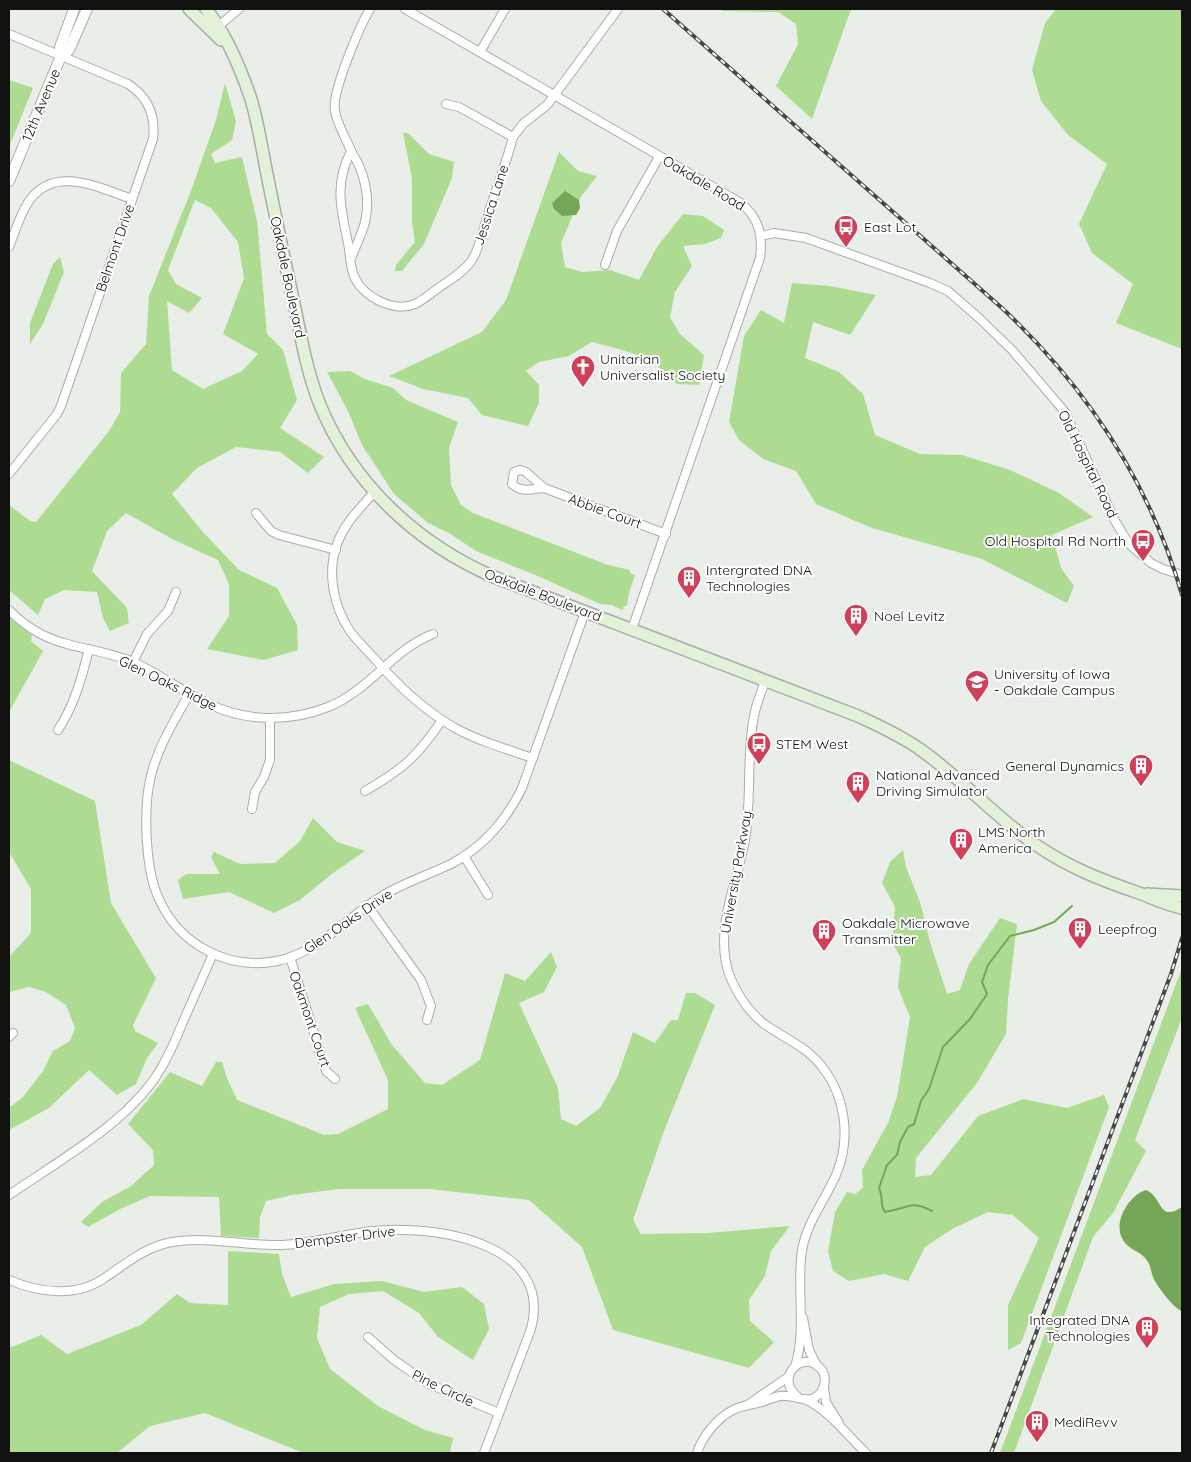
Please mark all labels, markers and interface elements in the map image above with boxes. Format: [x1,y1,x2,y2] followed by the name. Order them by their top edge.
[18,66,64,144] street label: 12th Avenue
[660,151,748,215] street label: Oakdale Road
[470,162,512,248] street label: Jessica Lane
[92,202,138,294] street label: Belmont Drive
[266,214,310,340] street label: Oakdale Boulevard
[833,214,859,248] bus stop icon: East Lot
[864,218,916,236] place label: East Lot
[600,350,725,384] place label: Unitarian Universalist Society
[570,354,596,388] church icon: Unitarian Universalist Society
[1054,407,1122,521] street label: Old Hospital Road
[566,489,644,533] street label: Abbie Court
[1130,528,1156,562] bus stop icon: Old Hospital Rd North
[985,532,1126,550] place label: Old Hospital Rd North
[706,561,812,595] place label: Intergrated DNA Technologies
[482,564,604,626] street label: Oakdale Boulevard
[676,565,702,599] building icon: Intergrated DNA Technologies
[843,603,869,637] building icon: Noel Levitz
[874,607,945,625] place label: Noel Levitz
[116,651,220,715] street label: Glen Oaks Ridge
[994,665,1115,699] place label: University of Iowa - Oakdale Campus
[964,669,990,703] school or university icon: University of Iowa - Oakdale Campus
[746,731,772,765] bus stop icon: STEM West
[776,735,848,753] place label: STEM West
[1128,753,1154,787] building icon: General Dynamics
[1005,757,1124,775] place label: General Dynamics
[876,766,1000,800] place label: National Advanced Driving Simulator
[845,770,871,804] building icon: National Advanced Driving Simulator
[716,809,756,935] street label: University Parkway
[978,823,1045,857] place label: LMS North America
[948,827,974,861] building icon: LMS North America
[300,885,396,957] street label: Glen Oaks Drive
[842,914,970,948] place label: Oakdale Microwave Transmitter
[1067,916,1093,950] building icon: Leepfrog
[811,918,837,952] building icon: Oakdale Microwave Transmitter
[1098,920,1157,938] place label: Leepfrog
[285,969,335,1070] street label: Oakmont Court
[294,1222,397,1252] street label: Dempster Drive
[1029,1311,1130,1345] place label: Integrated DNA Technologies
[1134,1315,1160,1349] building icon: Integrated DNA Technologies
[409,1365,477,1411] street label: Pine Circle
[1024,1409,1050,1443] building icon: MediRevv
[1054,1413,1118,1431] place label: MediRevv

